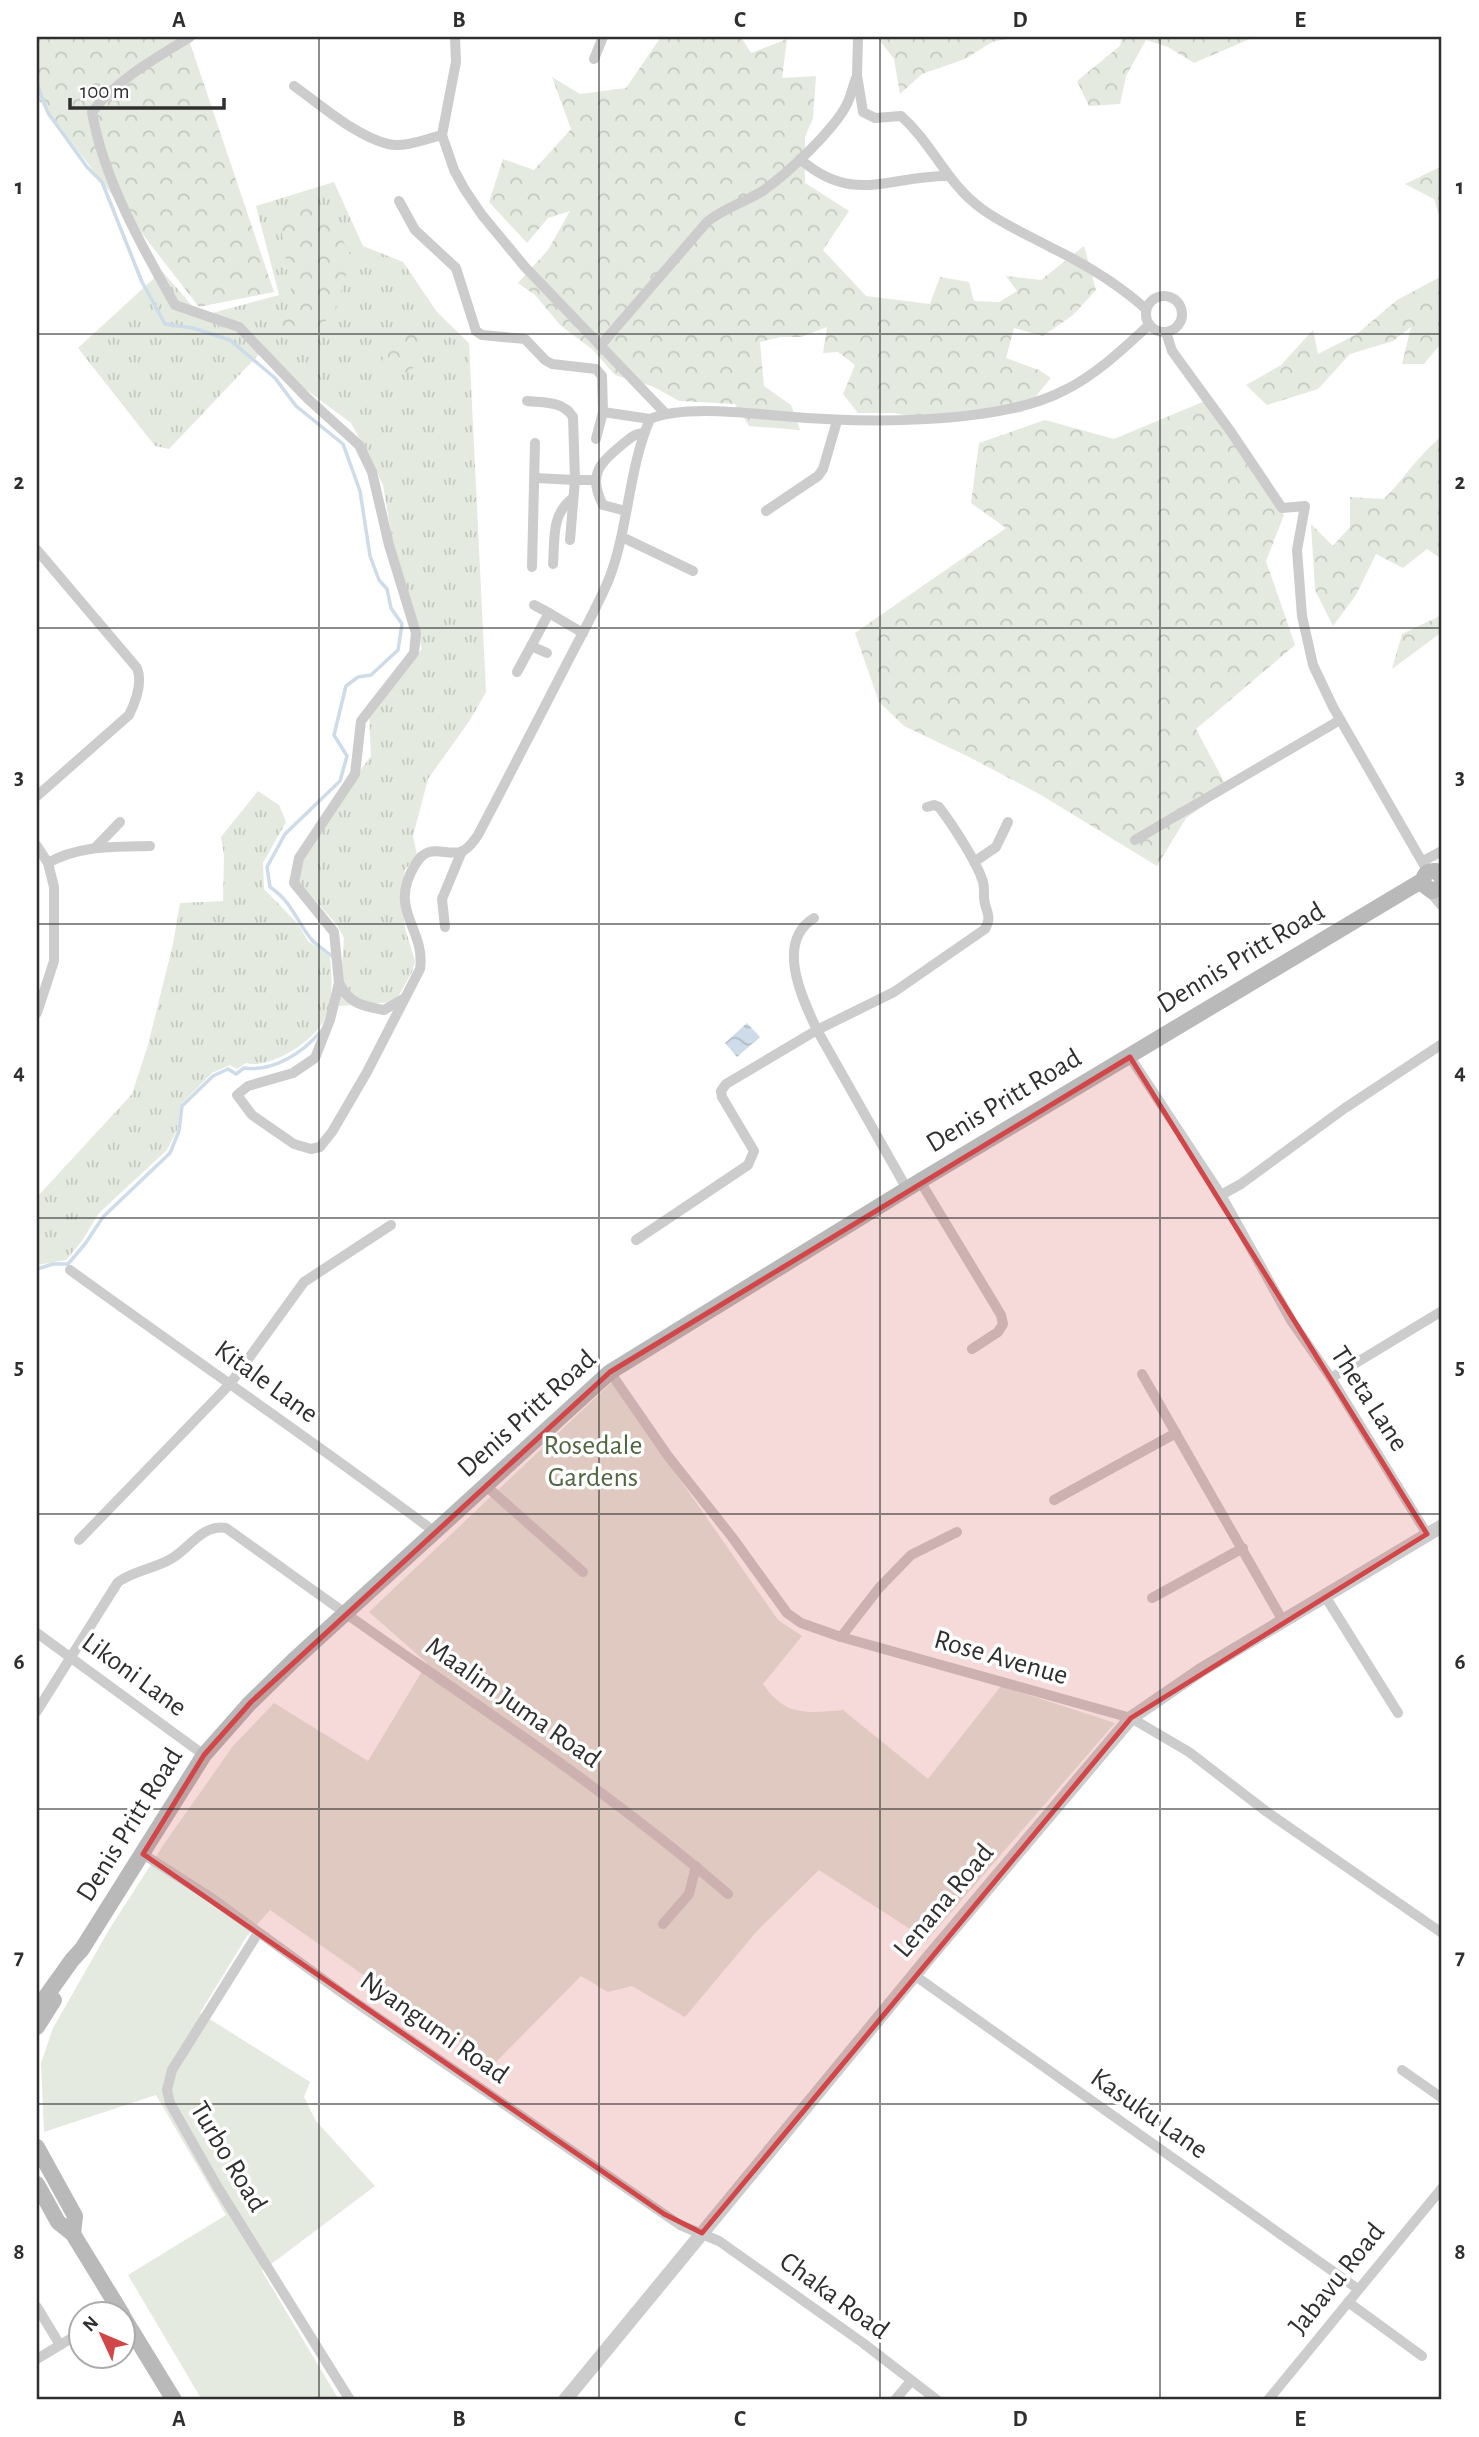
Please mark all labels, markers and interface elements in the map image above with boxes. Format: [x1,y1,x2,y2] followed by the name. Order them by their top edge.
[172,9,186,32] text: A
[452,9,466,32] text: B
[734,9,746,32] text: C
[1012,9,1028,32] text: D
[1294,9,1306,32] text: E
[70,66,224,110] scale bar
[80,81,130,102] text: 100 m
[15,176,23,199] text: 1
[1456,176,1464,199] text: 1
[14,471,25,494] text: 2
[1455,471,1466,494] text: 2
[14,766,24,789] text: 3
[1455,766,1465,789] text: 3
[1153,897,1329,1019] street label: Dennis Pritt Road
[922,1044,1086,1158] street label: Denis Pritt Road
[13,1061,25,1084] text: 4
[1454,1061,1466,1084] text: 4
[209,1335,323,1429] street label: Kitale Lane
[1325,1341,1413,1457] street label: Theta Lane
[452,1345,602,1483] street label: Denis Pritt Road
[14,1356,24,1379] text: 5
[1455,1356,1465,1379] text: 5
[544,1432,642,1492] park label: Rosedale Gardens
[931,1626,1071,1690] street label: Rose Avenue
[77,1628,191,1722] street label: Likoni Lane
[420,1632,606,1774] street label: Maalim Juma Road
[13,1651,25,1674] text: 6
[1454,1651,1466,1674] text: 6
[72,1743,188,1907] street label: Denis Pritt Road
[889,1839,999,1963] street label: Lenana Road
[14,1946,24,1969] text: 7
[1455,1946,1465,1969] text: 7
[355,1967,513,2089] street label: Nyangumi Road
[1085,2064,1213,2164] street label: Kasuku Lane
[184,2097,272,2217] street label: Turbo Road
[1284,2218,1390,2340] street label: Jabavu Road
[13,2241,25,2264] text: 8
[1454,2241,1466,2264] text: 8
[774,2247,894,2345] street label: Chaka Road
[66,2300,136,2370] north arrow
[79,2313,102,2336] text: N
[172,2408,186,2431] text: A
[452,2408,466,2431] text: B
[734,2408,746,2431] text: C
[1012,2408,1028,2431] text: D
[1294,2408,1306,2431] text: E

